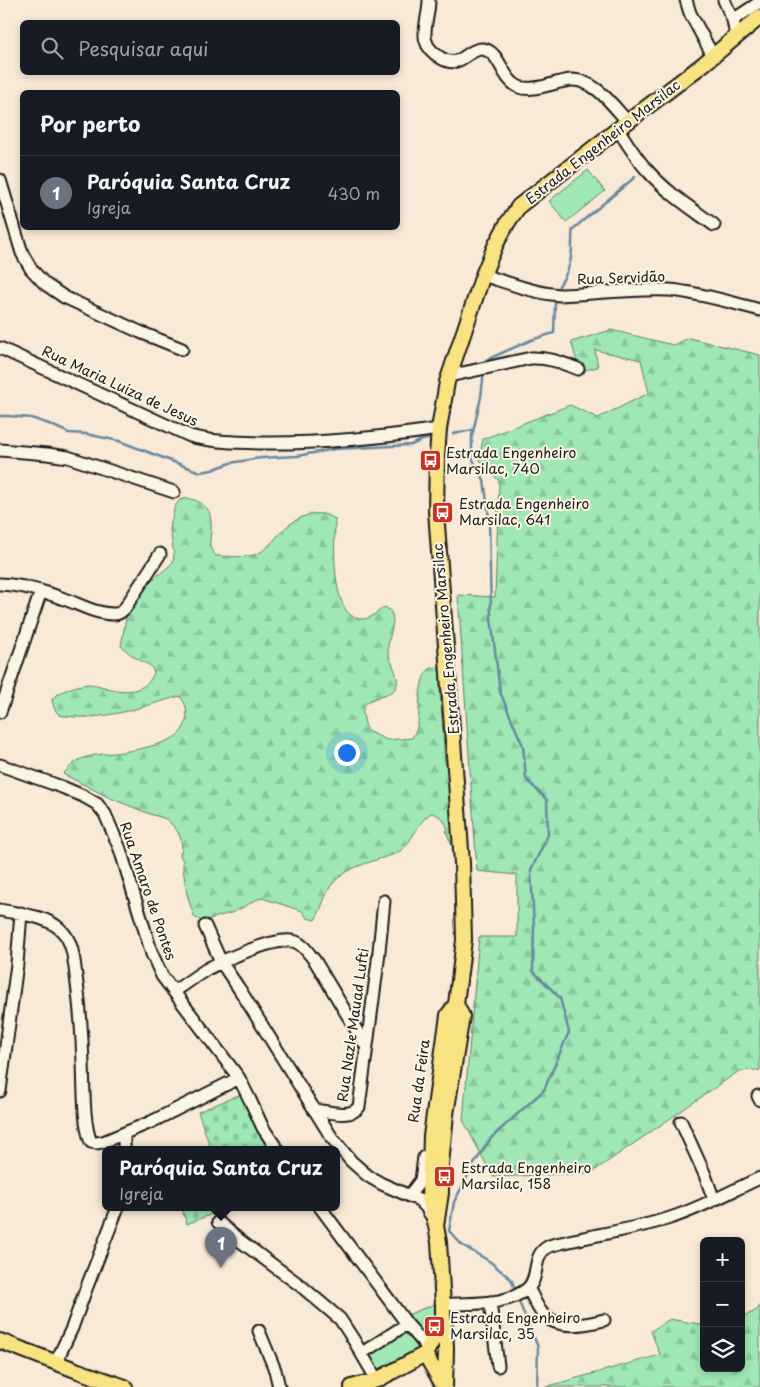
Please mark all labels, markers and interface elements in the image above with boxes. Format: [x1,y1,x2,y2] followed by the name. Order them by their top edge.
[20,20,400,75] search box
[38,34,66,62] icon: search
[78,34,208,62] text: Pesquisar aqui
[521,74,685,209] street label: Estrada Engenheiro Marsilac
[40,107,140,139] text: Por perto
[87,167,290,195] text: Paróquia Santa Cruz
[52,181,60,205] text: 1
[328,181,380,205] text: 430 m
[87,195,131,219] text: Igreja
[577,265,666,290] street label: Rua Servidão
[39,340,202,431] street label: Rua Maria Luiza de Jesus
[446,442,577,479] place label: Estrada Engenheiro Marsilac, 740
[418,449,442,473] bus stop icon: Estrada Engenheiro Marsilac, 740
[459,493,590,530] place label: Estrada Engenheiro Marsilac, 641
[431,500,455,524] bus stop icon: Estrada Engenheiro Marsilac, 641
[427,543,464,735] street label: Estrada Engenheiro Marsilac
[334,740,360,766] your location
[115,819,182,963] street label: Rua Amaro de Pontes
[331,947,374,1103] street label: Rua Nazle Mauad Lufti
[402,1038,435,1124] street label: Rua da Feira
[102,1146,340,1211] popup
[119,1153,323,1181] text: Paróquia Santa Cruz
[461,1157,592,1194] place label: Estrada Engenheiro Marsilac, 158
[433,1164,457,1188] bus stop icon: Estrada Engenheiro Marsilac, 158
[119,1181,163,1205] text: Igreja
[205,1227,237,1268] pin: 1
[700,1237,745,1372] map controls
[700,1237,745,1282] button: +
[700,1282,745,1327] button: −
[450,1307,581,1344] place label: Estrada Engenheiro Marsilac, 35
[422,1314,446,1338] bus stop icon: Estrada Engenheiro Marsilac, 35
[700,1327,745,1372] button: layers

